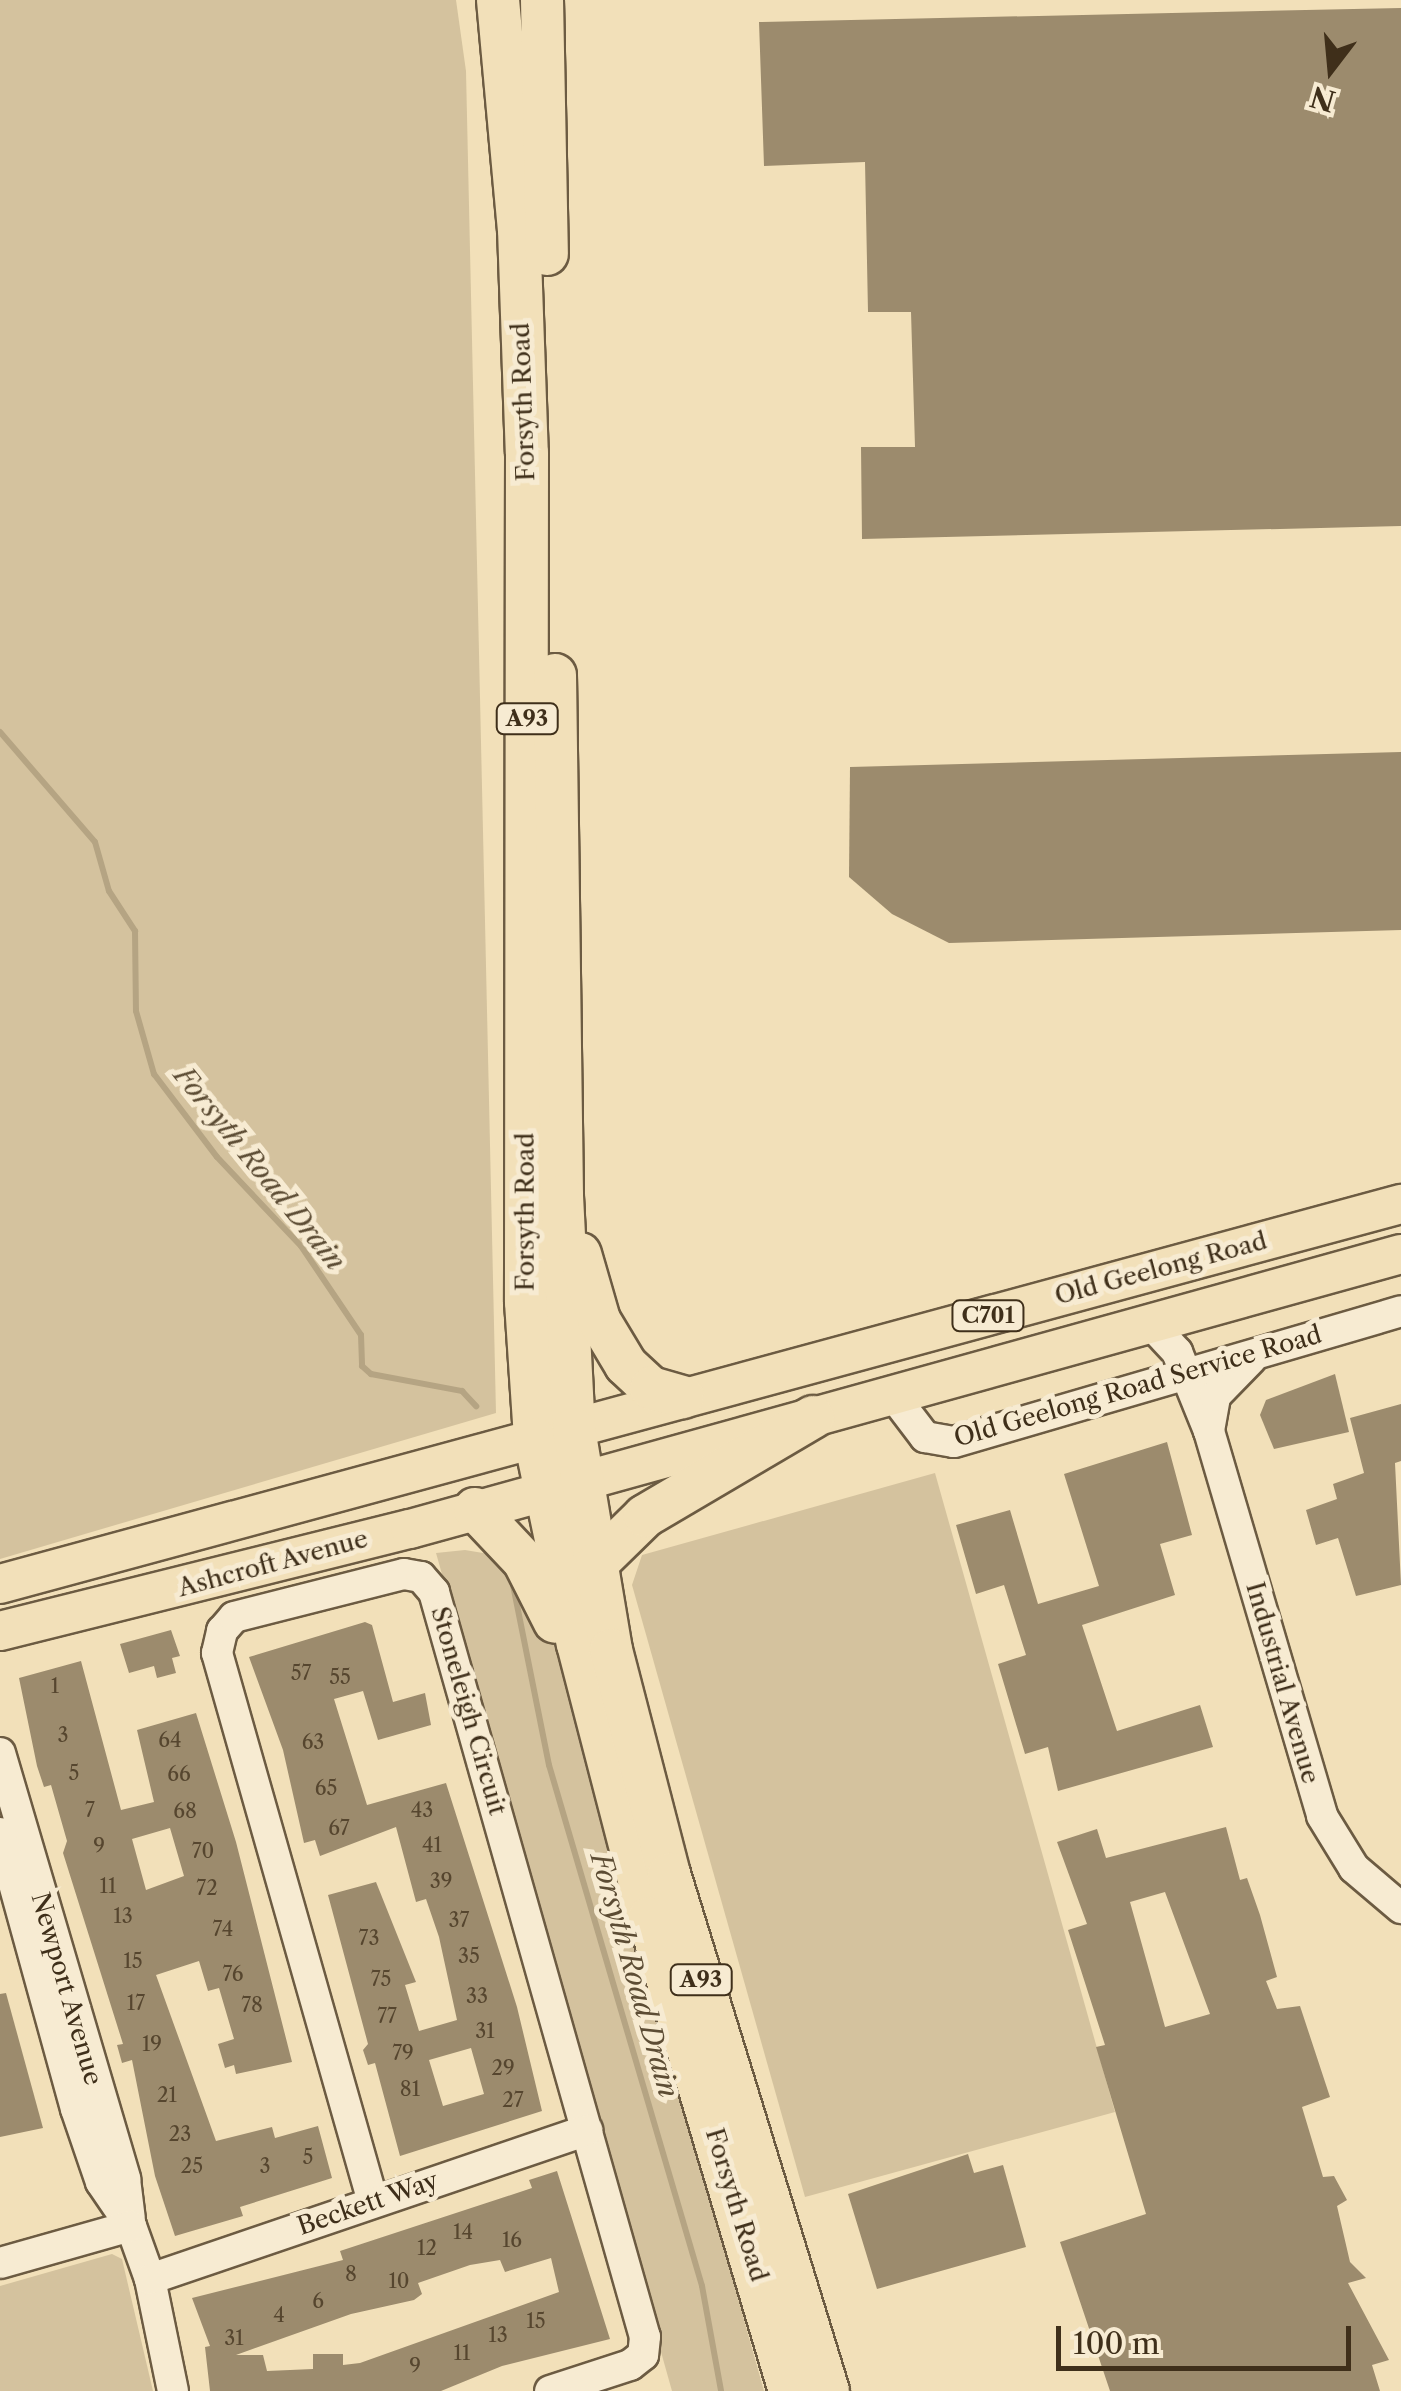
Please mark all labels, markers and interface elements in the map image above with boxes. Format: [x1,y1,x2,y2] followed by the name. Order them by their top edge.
[1281,20,1381,120] north arrow
[1306,79,1339,119] text: N
[506,322,542,482] street label: Forsyth Road
[494,702,560,736] road number: A93
[167,1059,353,1277] water label: Forsyth Road Drain
[511,1133,541,1291] street label: Forsyth Road
[1052,1226,1270,1312] street label: Old Geelong Road
[950,1299,1026,1333] road number: C701
[951,1320,1325,1454] street label: Old Geelong Road Service Road
[174,1524,372,1604] street label: Ashcroft Avenue
[1239,1578,1325,1788] street label: Industrial Avenue
[424,1603,512,1819] street label: Stoneleigh Circuit
[291,1661,311,1685] house number: 57
[329,1665,351,1689] house number: 55
[51,1674,59,1698] house number: 1
[57,1723,69,1747] house number: 3
[158,1728,182,1752] house number: 64
[302,1730,324,1754] house number: 63
[69,1761,79,1785] house number: 5
[167,1762,191,1786] house number: 66
[315,1776,337,1800] house number: 65
[85,1798,95,1822] house number: 7
[411,1798,433,1822] house number: 43
[173,1799,197,1823] house number: 68
[328,1816,350,1840] house number: 67
[422,1833,442,1857] house number: 41
[93,1834,105,1858] house number: 9
[192,1839,214,1863] house number: 70
[584,1849,686,2101] water label: Forsyth Road Drain
[430,1869,452,1893] house number: 39
[100,1874,116,1898] house number: 11
[196,1876,218,1900] house number: 72
[24,1889,108,2089] street label: Newport Avenue
[113,1904,133,1928] house number: 13
[449,1908,469,1932] house number: 37
[213,1917,233,1941] house number: 74
[359,1926,379,1950] house number: 73
[458,1944,480,1968] house number: 35
[123,1949,143,1973] house number: 15
[222,1962,244,1986] house number: 76
[668,1963,734,1997] road number: A93
[371,1967,391,1991] house number: 75
[466,1984,488,2008] house number: 33
[127,1991,145,2015] house number: 17
[241,1993,263,2017] house number: 78
[377,2004,397,2028] house number: 77
[475,2019,495,2043] house number: 31
[142,2032,162,2056] house number: 19
[392,2041,414,2065] house number: 79
[491,2056,515,2080] house number: 29
[400,2077,420,2101] house number: 81
[157,2083,177,2107] house number: 21
[502,2088,524,2112] house number: 27
[169,2122,191,2146] house number: 23
[698,2125,774,2285] street label: Forsyth Road
[303,2145,313,2169] house number: 5
[181,2154,203,2178] house number: 25
[259,2154,271,2178] house number: 3
[293,2166,443,2242] street label: Beckett Way
[453,2220,473,2244] house number: 14
[502,2228,522,2252] house number: 16
[417,2236,437,2260] house number: 12
[345,2262,357,2286] house number: 8
[388,2269,410,2293] house number: 10
[312,2289,324,2313] house number: 6
[273,2303,285,2327] house number: 4
[1061,2306,1356,2368] scale bar
[526,2309,546,2333] house number: 15
[488,2323,508,2347] house number: 13
[1073,2325,1160,2362] text: 100 m
[224,2326,244,2350] house number: 31
[454,2341,470,2365] house number: 11
[409,2354,421,2378] house number: 9

